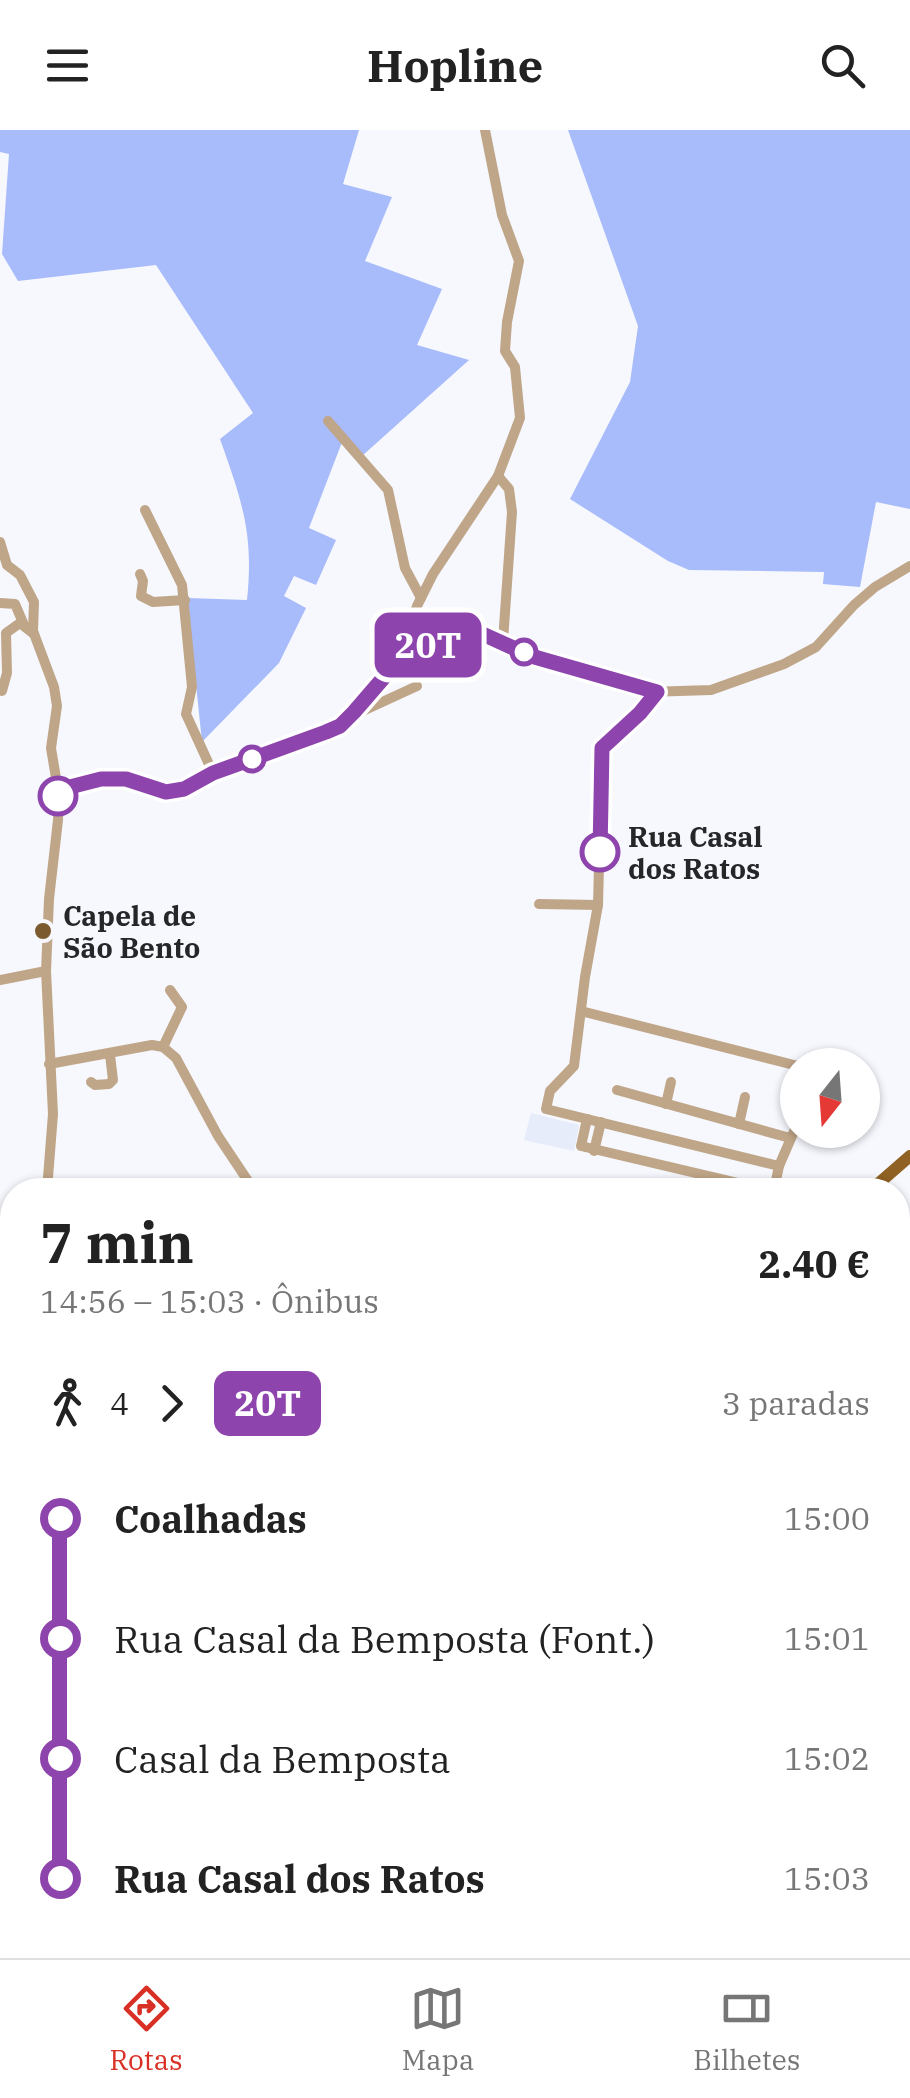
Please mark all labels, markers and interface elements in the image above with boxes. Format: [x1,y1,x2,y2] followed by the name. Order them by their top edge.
[367,36,543,94] text: Hopline
[40,38,95,93] icon: menu
[815,38,870,93] icon: search
[370,612,486,678] line badge: 20T
[395,622,461,668] text: 20T
[511,639,537,665] unlabelled marker
[239,746,265,772] unlabelled marker
[39,777,77,815] unlabelled marker
[628,818,763,887] place label: Rua Casal dos Ratos
[581,833,619,871] marker: Rua Casal dos Ratos
[63,897,200,966] place label: Capela de São Bento
[32,920,54,942] marker: Capela de São Bento
[780,1048,880,1148] north arrow
[780,1048,880,1148] map controls
[40,1207,194,1278] text: 7 min
[758,1239,870,1288] text: 2.40 €
[40,1280,379,1322] text: 14:56 – 15:03 · Ônibus
[40,1376,95,1431] icon: walk
[144,1376,199,1431] icon: forward
[234,1380,301,1426] text: 20T
[110,1382,129,1424] text: 4
[722,1382,870,1424] text: 3 paradas
[114,1494,307,1543] text: Coalhadas
[784,1497,870,1539] text: 15:00
[114,1614,655,1663] text: Rua Casal da Bemposta (Font.)
[784,1617,870,1659] text: 15:01
[114,1734,451,1783] text: Casal da Bemposta
[784,1737,870,1779] text: 15:02
[114,1854,485,1903] text: Rua Casal dos Ratos
[784,1857,870,1899] text: 15:03
[110,1981,183,2078] tab: Rotas
[402,1981,474,2078] tab: Mapa
[693,1981,800,2078] tab: Bilhetes

